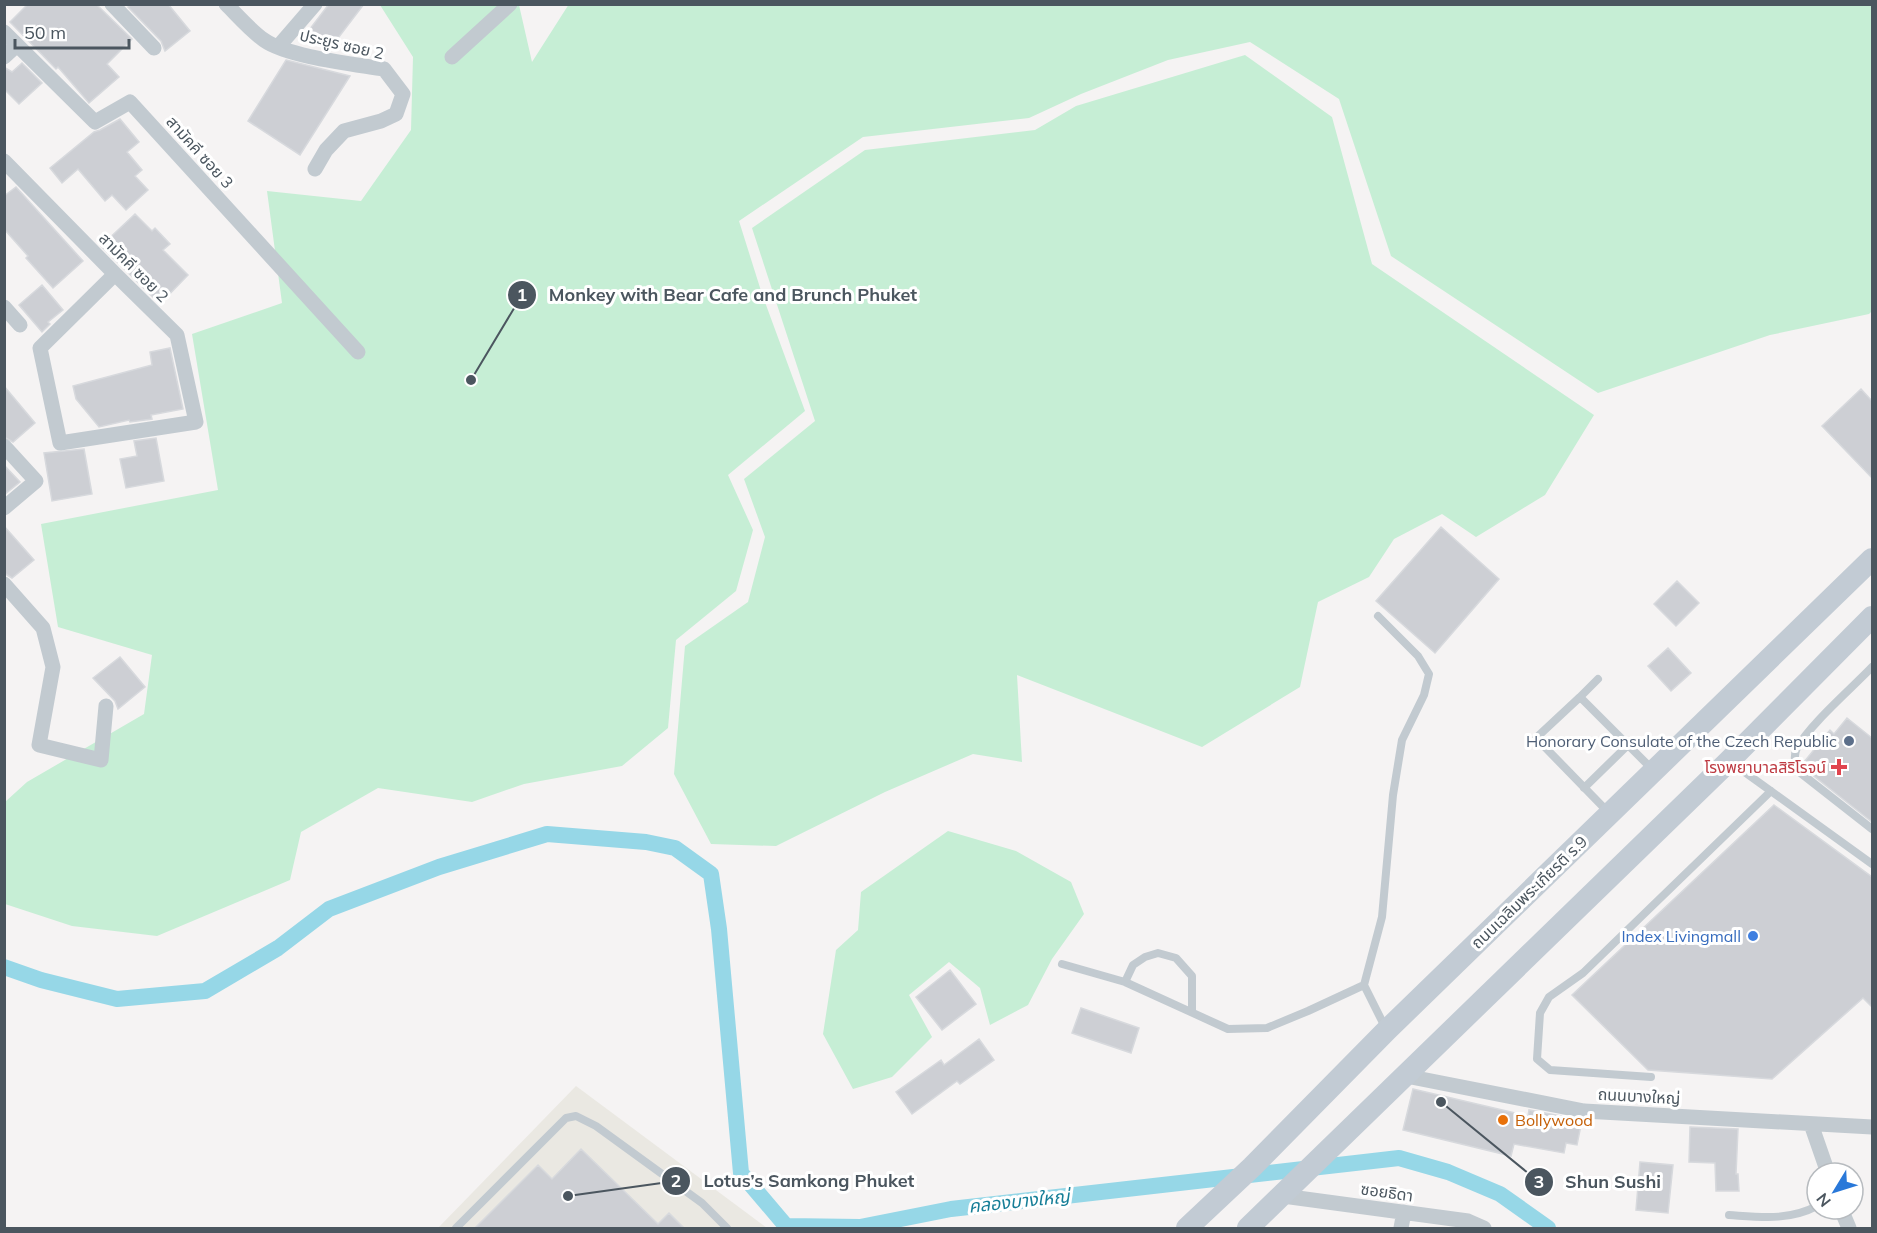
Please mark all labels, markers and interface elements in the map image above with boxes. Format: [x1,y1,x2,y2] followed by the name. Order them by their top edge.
[15,12,129,50] scale bar
[24,21,66,44] text: 50 m
[298,25,386,63] street label: ประยูร ซอย 2
[162,112,238,192] street label: สามัคคี ซอย 3
[95,228,173,306] street label: สามัคคี ซอย 2
[507,277,929,313] callout: Monkey with Bear Cafe and Brunch Phuket
[517,283,527,306] text: 1
[549,283,917,306] text: Monkey with Bear Cafe and Brunch Phuket
[1526,731,1837,751] place label: Honorary Consulate of the Czech Republic
[1842,734,1856,748] marker: Honorary Consulate of the Czech Republic
[1705,757,1826,777] place label: โรงพยาบาลสิริโรจน์
[1830,758,1848,776] marker: โรงพยาบาลสิริโรจน์
[1467,831,1591,953] street label: ถนนเฉลิมพระเกียรติ ร.9
[1621,926,1741,946] place label: Index Livingmall
[1746,929,1760,943] marker: Index Livingmall
[1597,1084,1681,1108] street label: ถนนบางใหญ่
[1515,1110,1593,1130] place label: Bollywood
[1496,1113,1510,1127] marker: Bollywood
[1805,1161,1865,1221] north arrow
[661,1163,926,1199] callout: Lotus’s Samkong Phuket
[1524,1164,1673,1200] callout: Shun Sushi
[671,1169,681,1192] text: 2
[704,1169,915,1192] text: Lotus’s Samkong Phuket
[1534,1170,1544,1193] text: 3
[1565,1170,1661,1193] text: Shun Sushi
[1360,1178,1414,1206] street label: ซอยธิดา
[967,1184,1074,1218] water label: คลองบางใหญ่
[1812,1189,1835,1211] text: N

